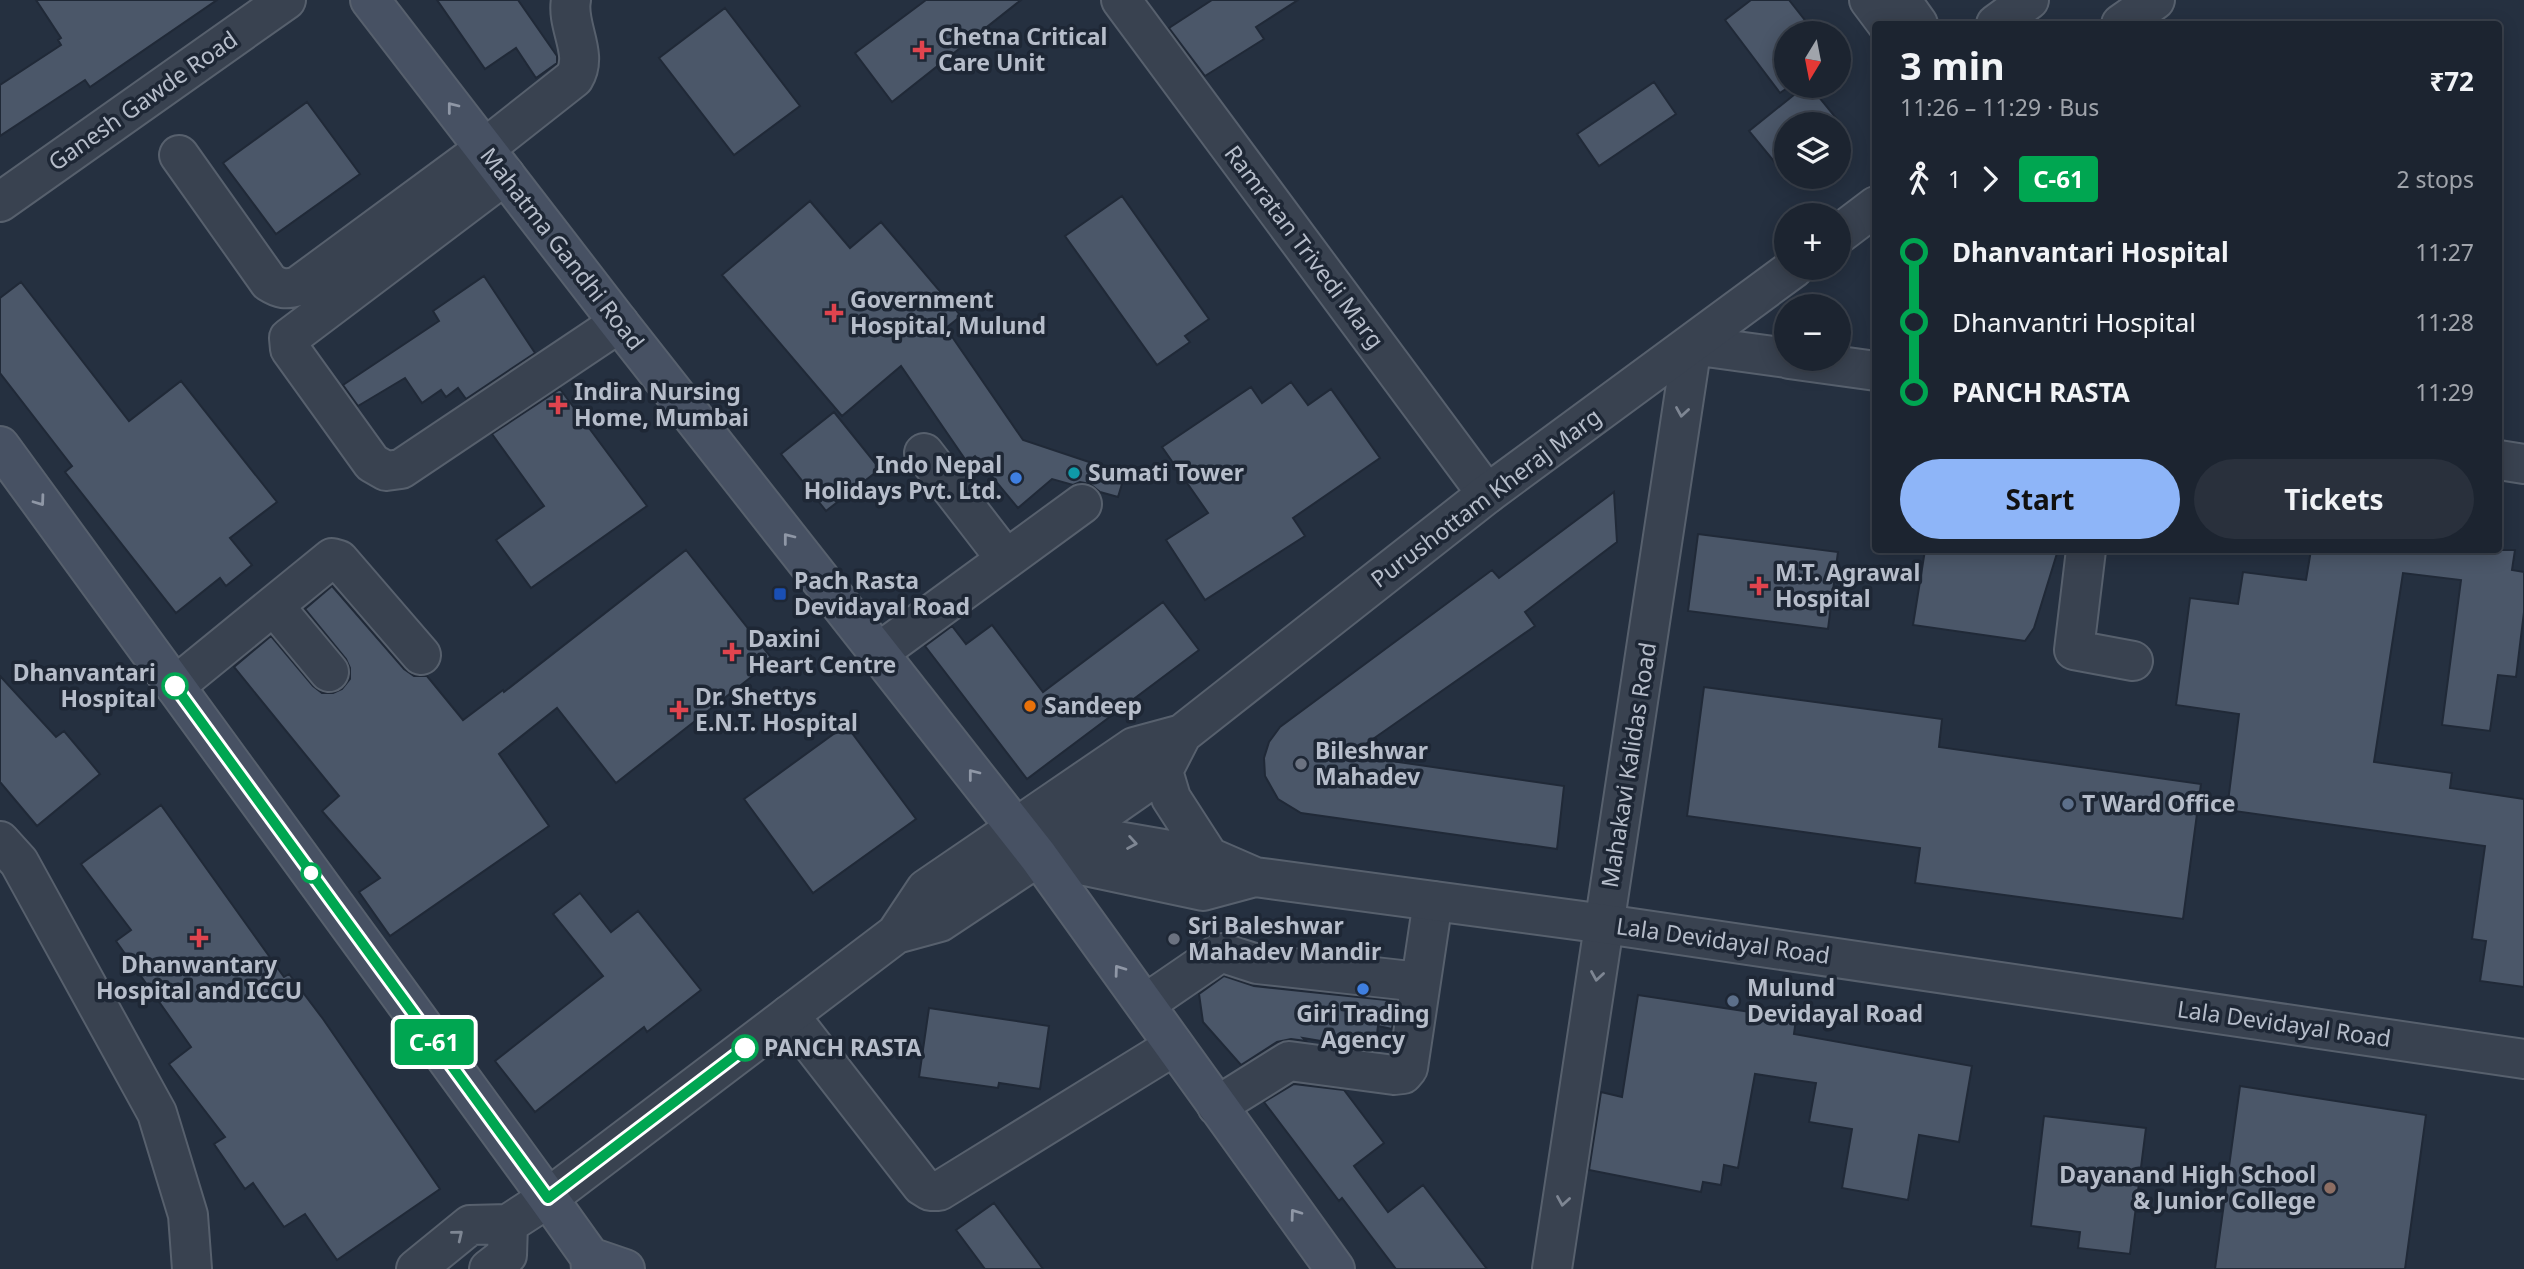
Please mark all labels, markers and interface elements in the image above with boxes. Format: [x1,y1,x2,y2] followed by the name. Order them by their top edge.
[938,20,1107,78] place label: Chetna Critical Care Unit
[1774,21,1852,98] north arrow
[1774,21,1851,371] map controls
[41,23,243,178] street label: Ganesh Gawde Road
[1900,39,2005,91] text: 3 min
[912,40,932,60] marker: Chetna Critical Care Unit
[2429,63,2474,99] text: ₹72
[1900,91,2099,123] text: 11:26 – 11:29 · Bus
[448,102,461,114] one-way arrow
[1774,112,1851,189] button: layers
[1218,138,1392,355] street label: Ramratan Trivedi Marg
[474,140,652,356] street label: Mahatma Gandhi Road
[1900,160,1938,198] icon: walk
[1971,160,2009,198] icon: forward
[2033,162,2084,195] text: C-61
[1948,163,1961,195] text: 1
[2396,163,2474,195] text: 2 stops
[1774,203,1851,280] button: +
[1952,234,2229,270] text: Dhanvantari Hospital
[2415,236,2474,268] text: 11:27
[850,283,1046,341] place label: Government Hospital, Mulund
[1774,294,1851,371] button: −
[824,303,844,323] marker: Government Hospital, Mulund
[1952,304,2196,340] text: Dhanvantri Hospital
[2415,306,2474,338] text: 11:28
[1952,374,2130,410] text: PANCH RASTA
[574,375,749,433] place label: Indira Nursing Home, Mumbai
[2415,376,2474,408] text: 11:29
[548,395,568,415] marker: Indira Nursing Home, Mumbai
[1364,400,1607,594] street label: Purushottam Kheraj Marg
[1675,406,1690,418] one-way arrow
[804,448,1002,506] place label: Indo Nepal Holidays Pvt. Ltd.
[1088,456,1244,488] place label: Sumati Tower
[1900,459,2180,539] button: Start
[2194,459,2474,539] button: Tickets
[1066,465,1082,481] marker: Sumati Tower
[1008,470,1024,486] marker: Indo Nepal Holidays Pvt. Ltd.
[32,493,44,506] one-way arrow
[783,533,796,545] one-way arrow
[1775,556,1920,614] place label: M.T. Agrawal Hospital
[794,564,970,622] place label: Pach Rasta Devidayal Road
[1749,576,1769,596] marker: M.T. Agrawal Hospital
[772,586,788,602] marker: Pach Rasta Devidayal Road
[748,622,896,680] place label: Daxini Heart Centre
[1593,640,1663,890] street label: Mahakavi Kalidas Road
[722,642,742,662] marker: Daxini Heart Centre
[13,656,156,714] place label: Dhanvantari Hospital
[162,673,188,699] marker: Dhanvantari Hospital
[695,680,858,738] place label: Dr. Shettys E.N.T. Hospital
[1044,689,1142,721] place label: Sandeep
[1022,698,1038,714] marker: Sandeep
[669,700,689,720] marker: Dr. Shettys E.N.T. Hospital
[1315,734,1428,792] place label: Bileshwar Mahadev
[1293,756,1309,772] marker: Bileshwar Mahadev
[969,770,982,782] one-way arrow
[2082,787,2236,819] place label: T Ward Office
[2060,796,2076,812] marker: T Ward Office
[1126,835,1138,850] one-way arrow
[301,863,321,883] unlabelled marker
[1188,909,1381,967] place label: Sri Baleshwar Mahadev Mandir
[1614,909,1832,971] street label: Lala Devidayal Road
[189,928,209,948] marker: Dhanwantary Hospital and ICCU
[1166,931,1182,947] marker: Sri Baleshwar Mahadev Mandir
[96,948,302,1006] place label: Dhanwantary Hospital and ICCU
[1115,965,1128,977] one-way arrow
[1589,971,1604,982] one-way arrow
[1747,971,1923,1029] place label: Mulund Devidayal Road
[1355,981,1371,997] marker: Giri Trading Agency
[2175,992,2393,1054] street label: Lala Devidayal Road
[1725,993,1741,1009] marker: Mulund Devidayal Road
[1296,997,1430,1055] place label: Giri Trading Agency
[385,1019,483,1065] line badge: C-61
[409,1025,459,1058] text: C-61
[764,1031,921,1063] place label: PANCH RASTA
[732,1035,758,1061] marker: PANCH RASTA
[2059,1158,2316,1216] place label: Dayanand High School & Junior College
[2322,1180,2338,1196] marker: Dayanand High School & Junior College
[1555,1195,1570,1207] one-way arrow
[1291,1209,1304,1222] one-way arrow
[449,1231,462,1243] one-way arrow

